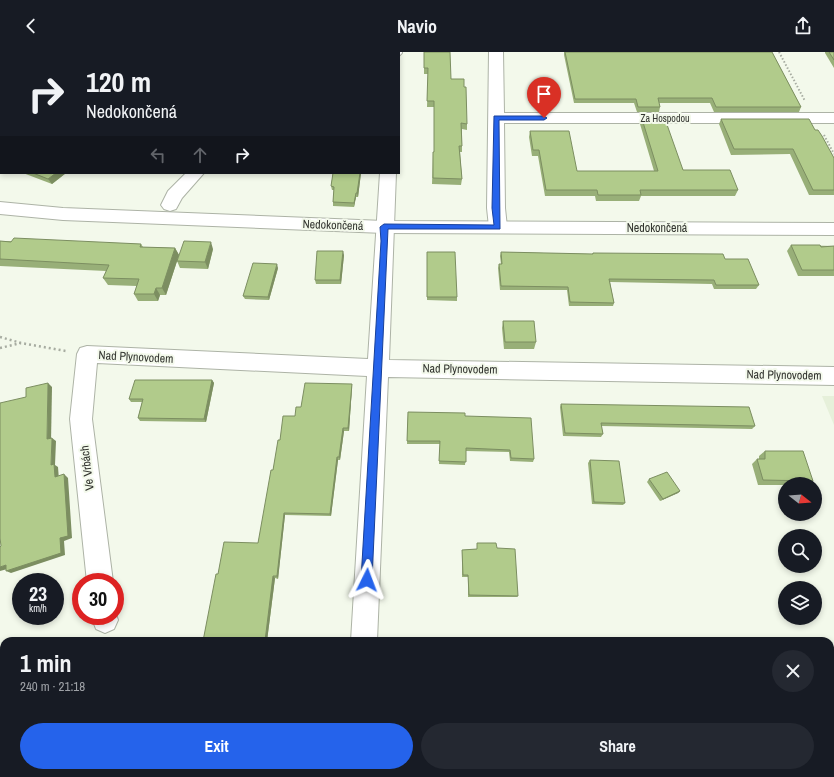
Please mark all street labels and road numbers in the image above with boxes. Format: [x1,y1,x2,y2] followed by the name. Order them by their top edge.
[640,112,690,125] street label: Za Hospodou
[302,216,364,234] street label: Nedokončená
[627,220,688,236] street label: Nedokončená
[98,347,174,367] street label: Nad Plynovodem
[422,360,498,378] street label: Nad Plynovodem
[746,366,822,384] street label: Nad Plynovodem
[76,445,98,491] street label: Ve Vrbách

